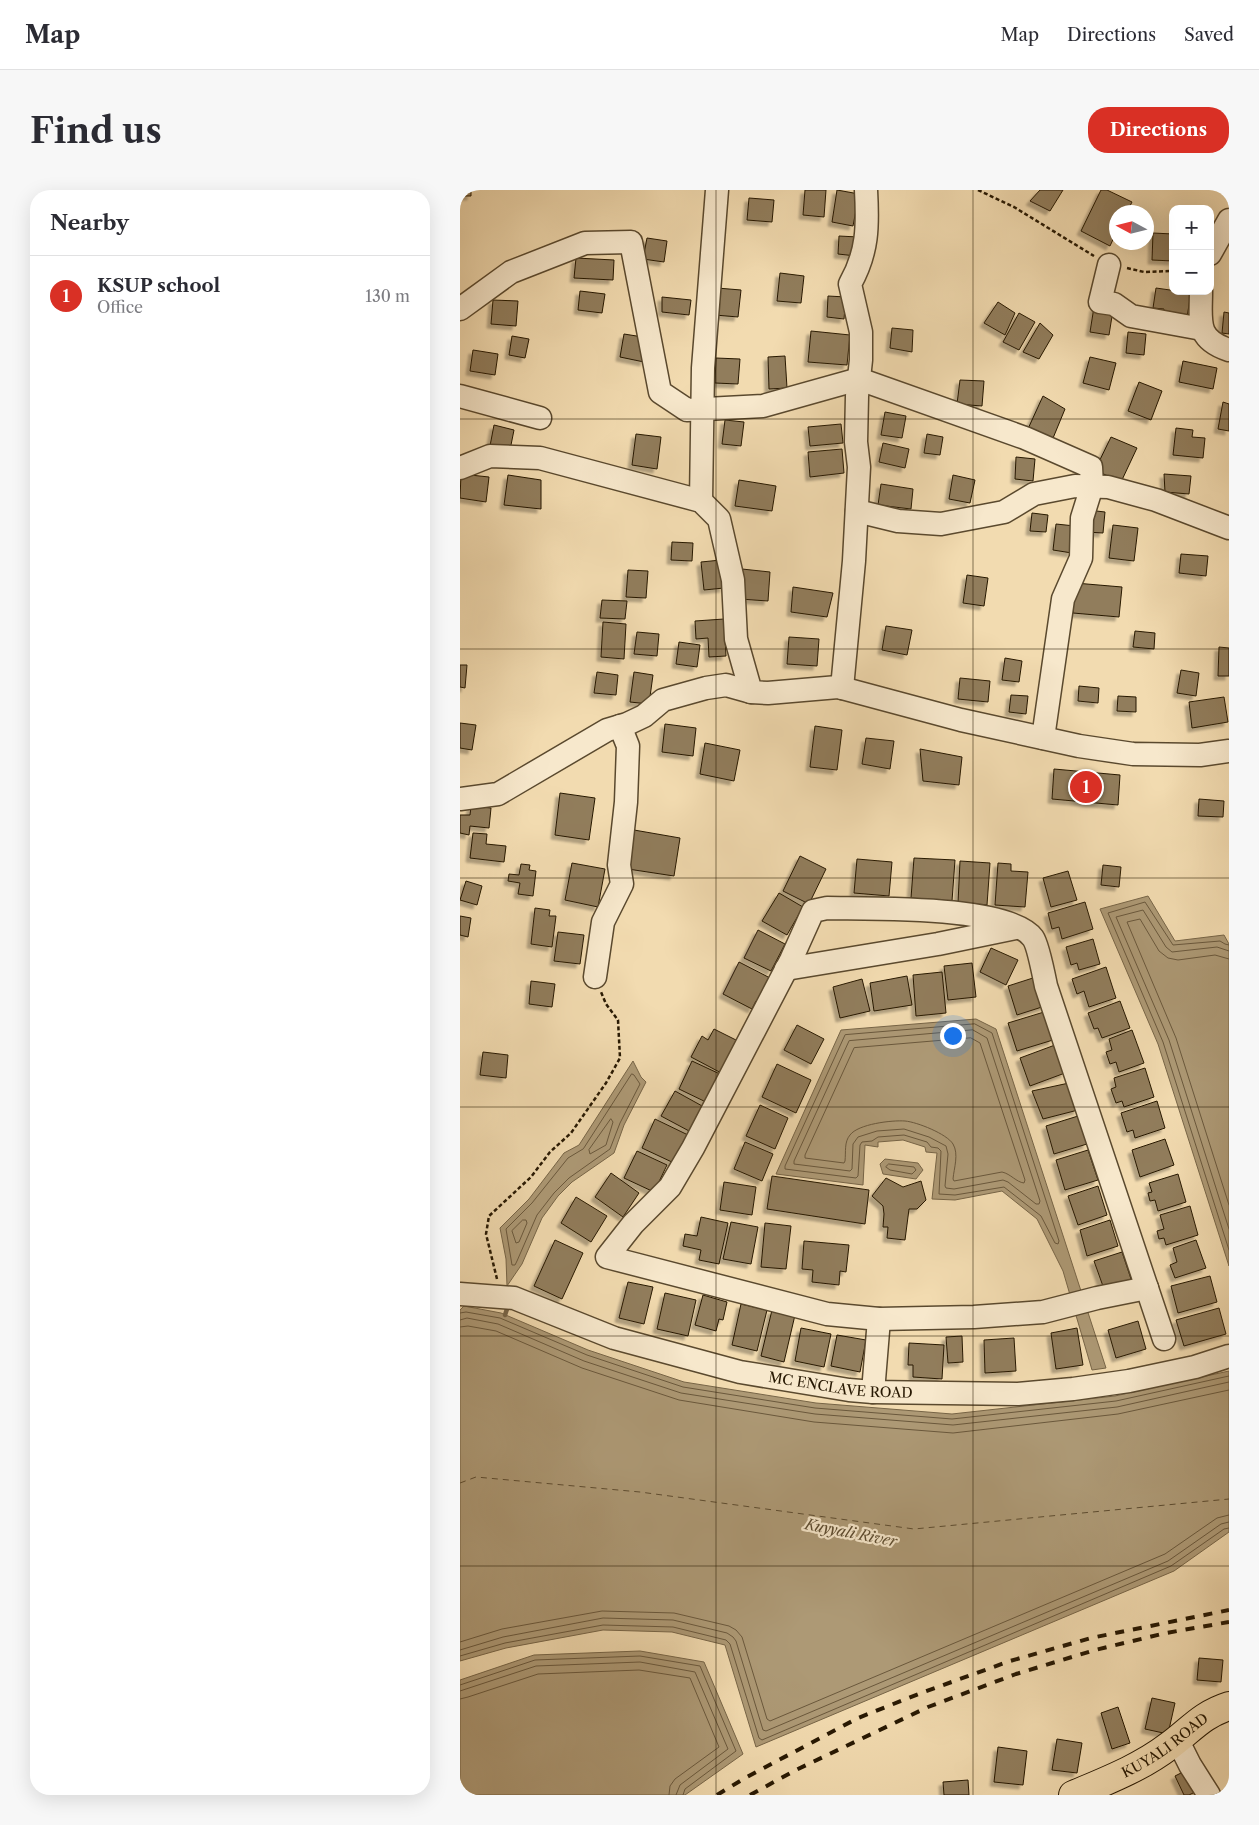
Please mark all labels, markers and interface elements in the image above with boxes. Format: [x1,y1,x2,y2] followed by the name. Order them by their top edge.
[25,20,80,49] text: Map
[1000,24,1039,46] text: Map
[1067,24,1156,46] text: Directions
[1184,24,1234,46] text: Saved
[1088,107,1229,153] button: Directions
[30,109,162,152] text: Find us
[1109,205,1154,250] north arrow
[1169,205,1214,295] map controls
[1169,205,1214,250] button: +
[50,210,129,235] text: Nearby
[1169,250,1214,295] button: −
[97,274,220,297] text: KSUP school
[62,286,70,306] text: 1
[365,286,410,306] text: 130 m
[97,297,143,317] text: Office
[1070,768,1102,806] pin: 1
[940,1023,966,1049] your location
[767,1368,913,1402] street label: MC ENCLAVE ROAD
[803,1514,900,1551] water label: Kuyyali River
[1119,1709,1212,1782] street label: KUYALI ROAD

